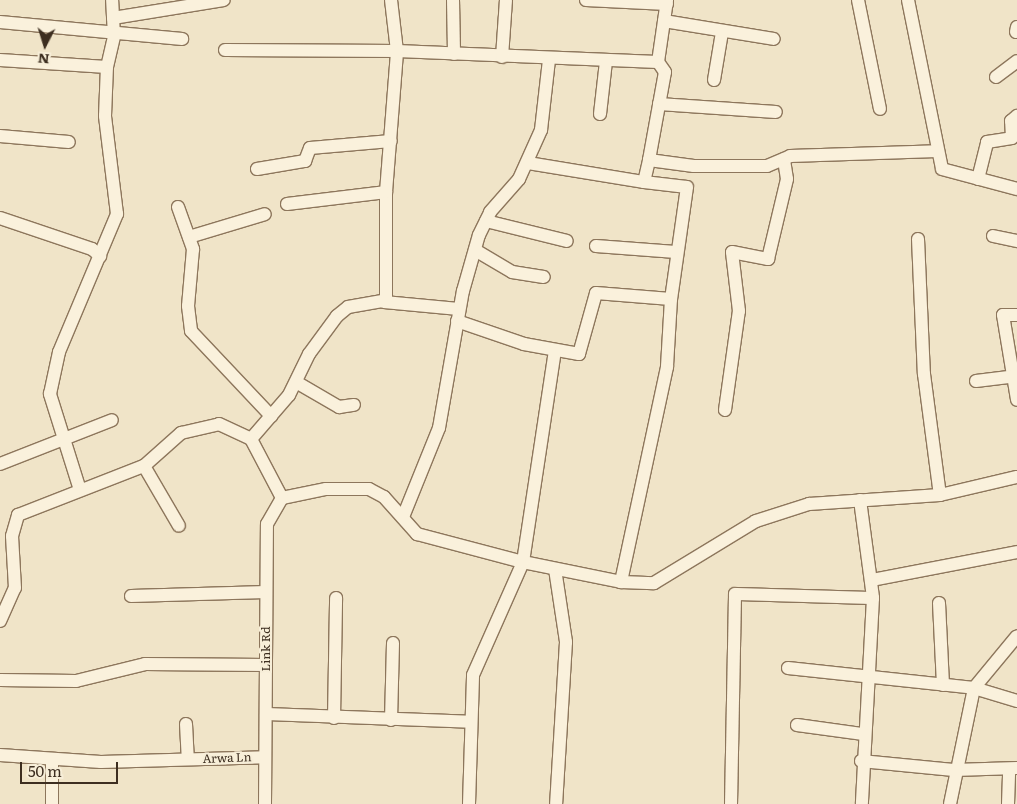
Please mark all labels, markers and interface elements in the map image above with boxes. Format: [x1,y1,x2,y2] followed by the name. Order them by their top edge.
[20,20,70,70] north arrow
[37,49,50,70] text: N
[259,627,273,671] street label: Link Rd
[202,750,252,766] street label: Arwa Ln
[22,752,120,784] scale bar
[28,759,62,782] text: 50 m

